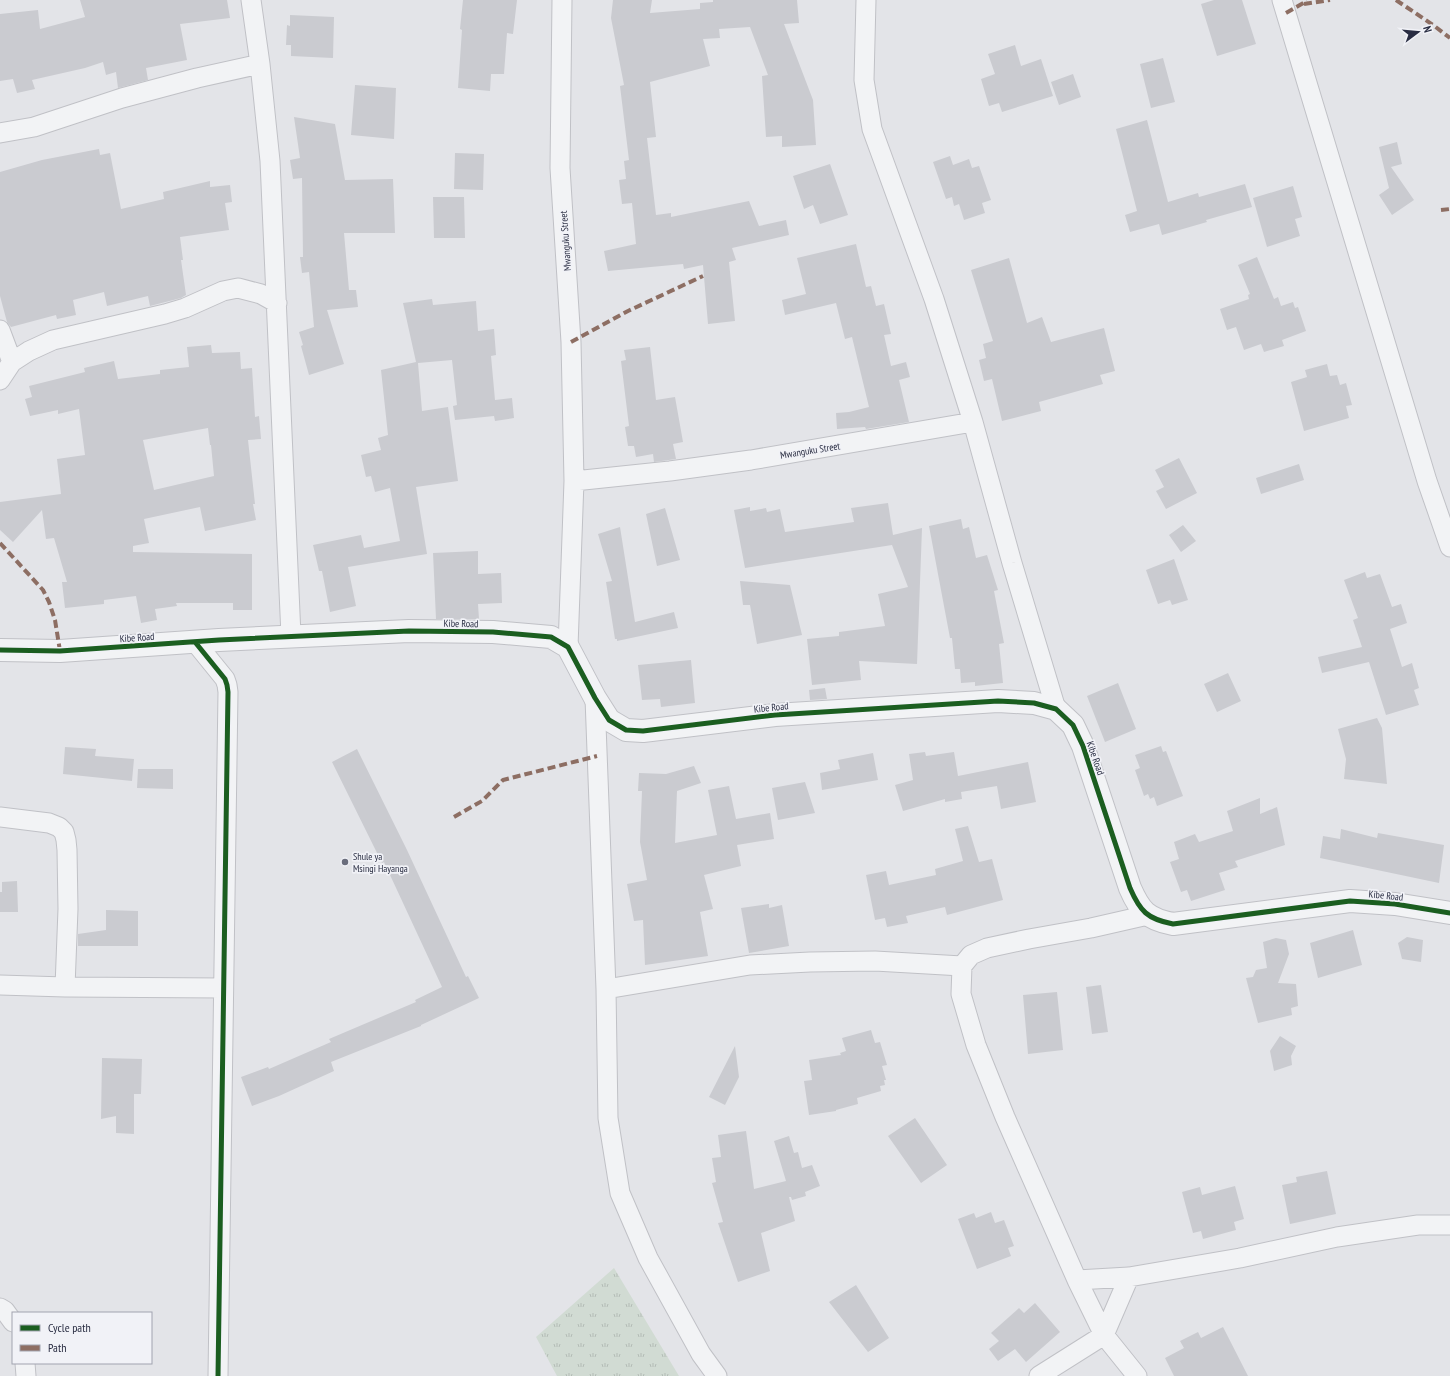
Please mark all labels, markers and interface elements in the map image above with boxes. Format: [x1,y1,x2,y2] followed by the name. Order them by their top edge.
[1398,12,1438,52] north arrow
[1420,24,1435,34] text: N
[557,210,574,272] street label: Mwanguku Street
[779,439,841,462] street label: Mwanguku Street
[444,617,478,630] street label: Kibe Road
[119,630,155,645] street label: Kibe Road
[753,699,789,716] street label: Kibe Road
[1084,740,1107,777] street label: Kibe Road
[353,850,408,875] place label: Shule ya Msingi Hayanga
[340,857,350,867] marker: Shule ya Msingi Hayanga
[1368,887,1404,904] street label: Kibe Road
[12,1312,152,1364] legend
[48,1320,91,1335] text: Cycle path
[48,1340,66,1355] text: Path

